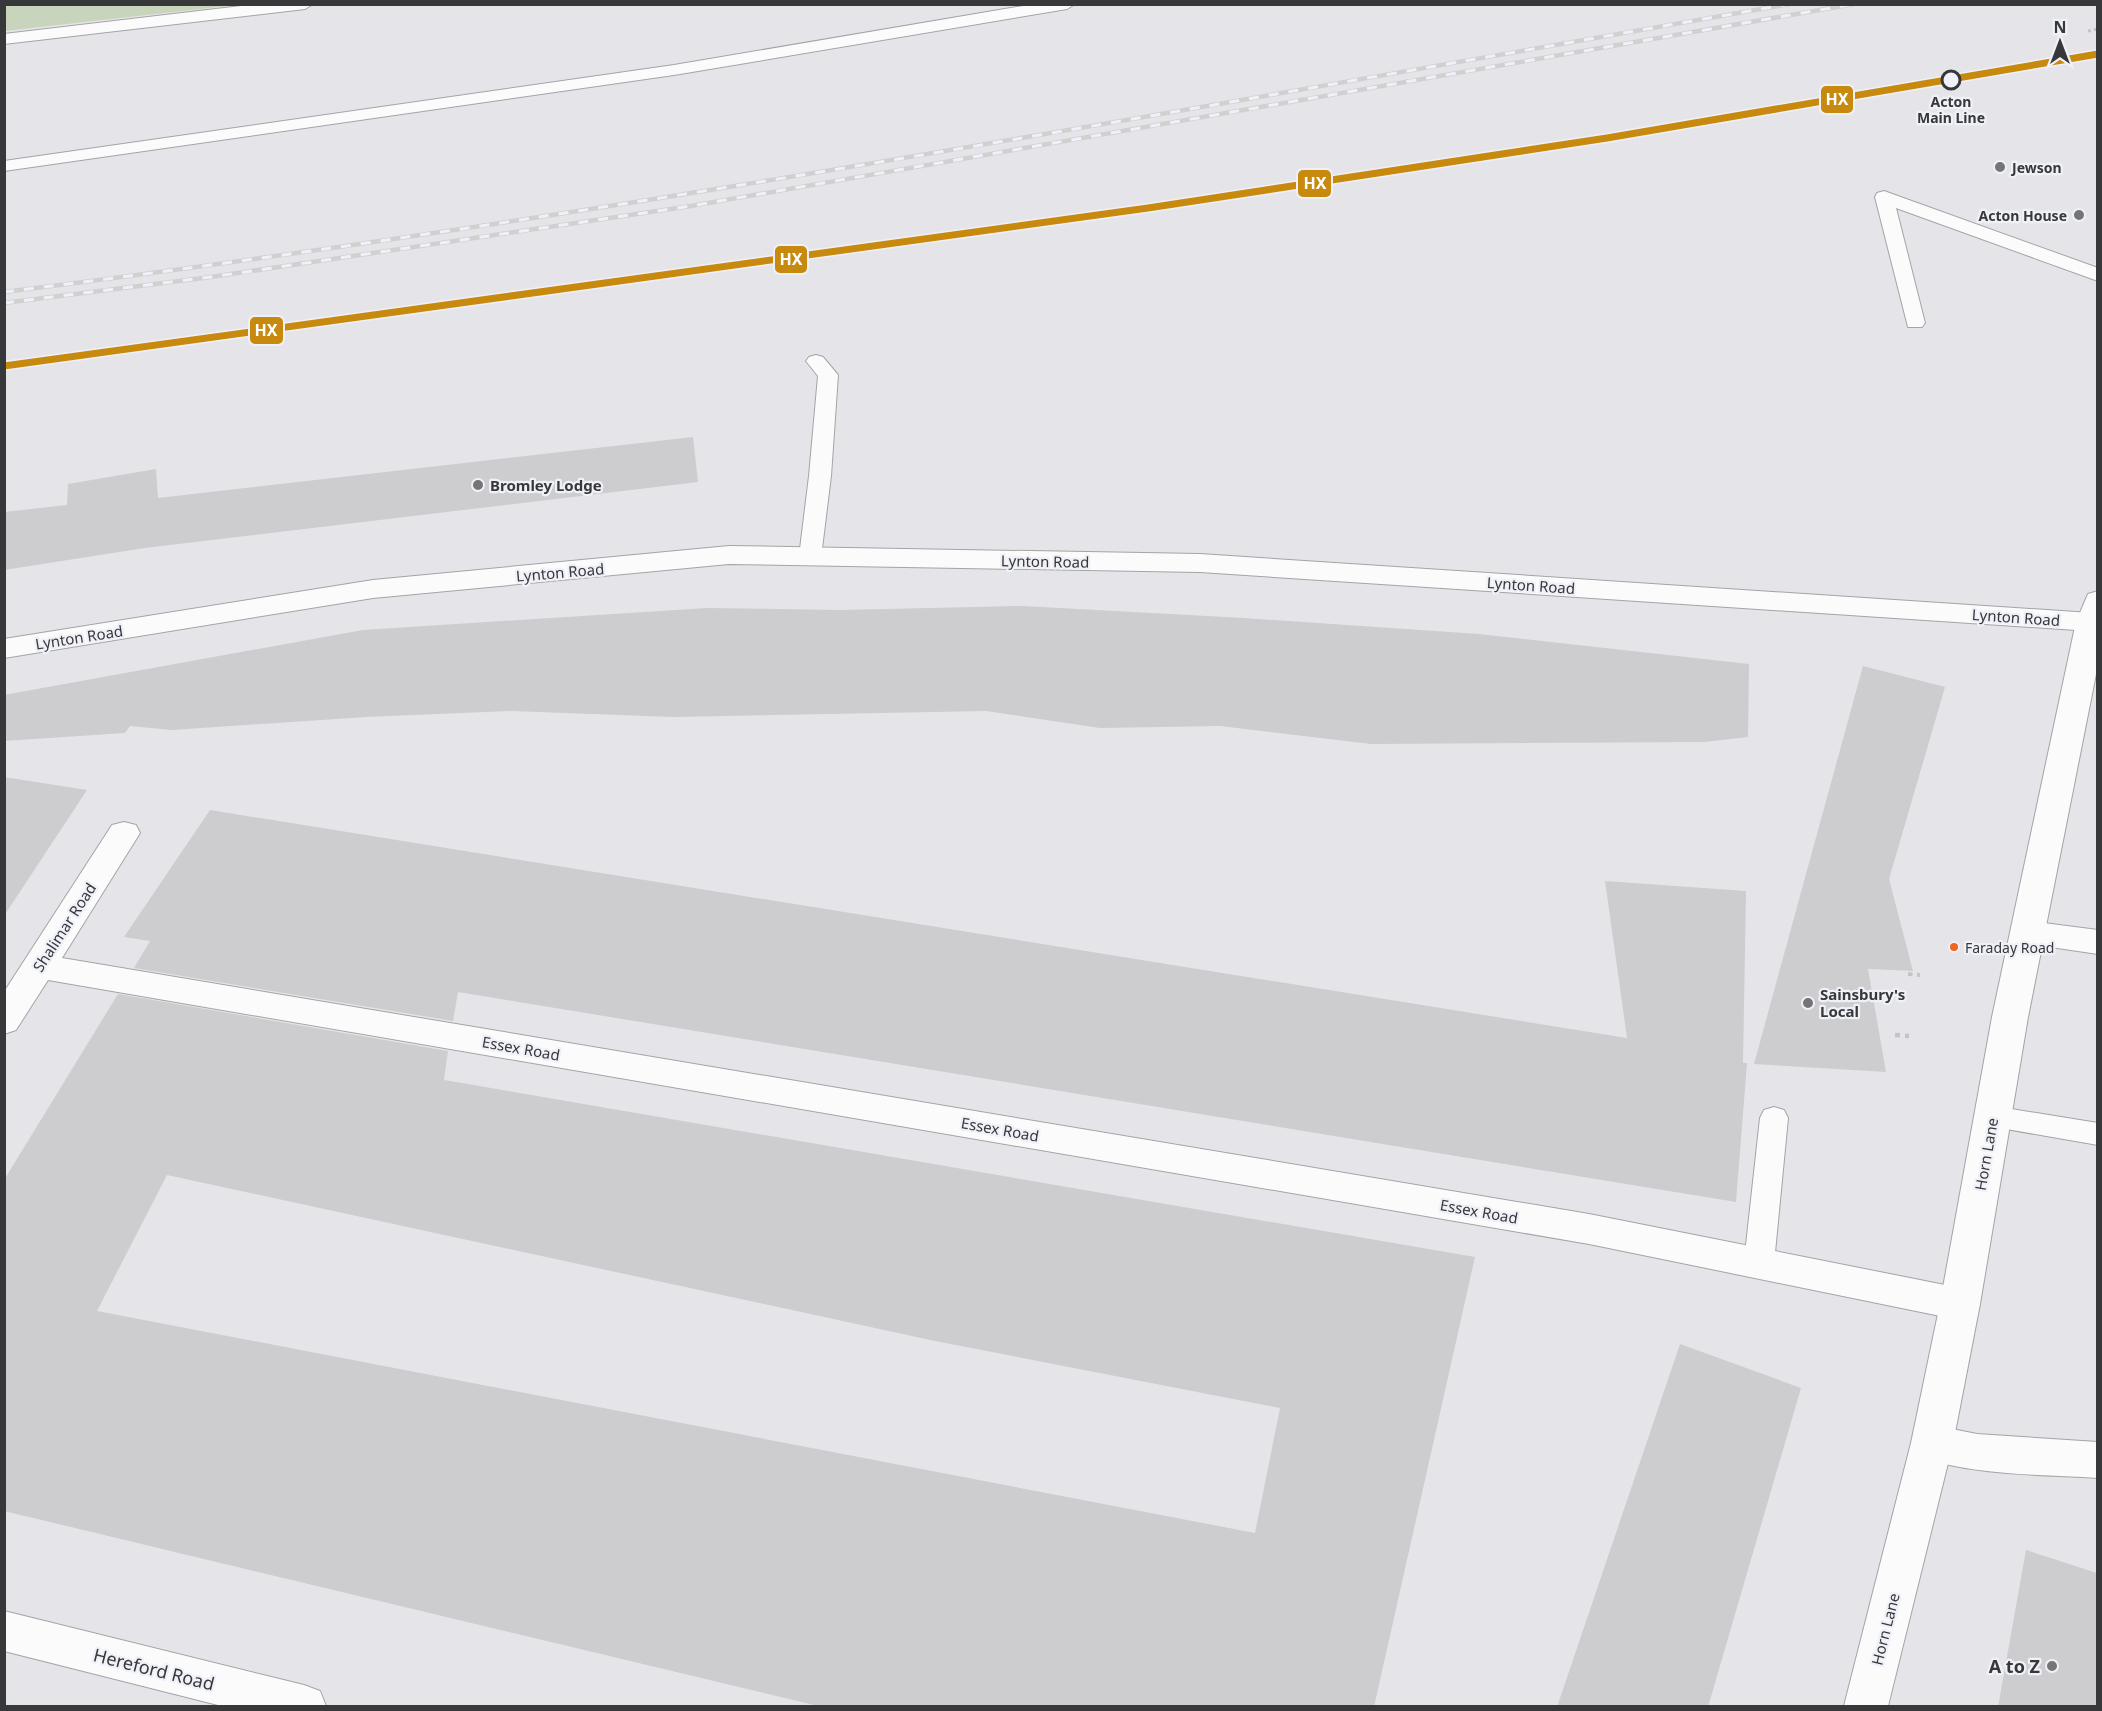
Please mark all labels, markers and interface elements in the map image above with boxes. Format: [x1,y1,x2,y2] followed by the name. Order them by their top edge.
[2030,12,2090,72] north arrow
[2053,16,2067,38] text: N
[1941,70,1961,90] marker: Acton Main Line
[1820,85,1854,114] line badge: HX
[1826,88,1849,110] text: HX
[1917,92,1985,127] place label: Acton Main Line
[2010,158,2062,177] place label: Jewson
[1993,160,2007,174] marker: Jewson
[1297,169,1332,198] line badge: HX
[1304,172,1327,194] text: HX
[1979,206,2067,225] place label: Acton House
[2072,208,2086,222] marker: Acton House
[774,245,808,274] line badge: HX
[780,248,803,270] text: HX
[249,316,284,345] line badge: HX
[255,319,278,341] text: HX
[490,475,602,495] place label: Bromley Lodge
[471,478,485,492] marker: Bromley Lodge
[1001,550,1089,572] street label: Lynton Road
[515,558,605,586] street label: Lynton Road
[1486,572,1576,598] street label: Lynton Road
[1971,604,2061,630] street label: Lynton Road
[34,620,124,654] street label: Lynton Road
[28,879,100,975] street label: Shalimar Road
[1965,938,2054,957] place label: Faraday Road
[1948,941,1960,953] marker: Faraday Road
[1820,984,1905,1021] place label: Sainsbury's Local
[1801,996,1815,1010] marker: Sainsbury's Local
[480,1031,562,1065] street label: Essex Road
[959,1112,1041,1146] street label: Essex Road
[1970,1116,2002,1192] street label: Horn Lane
[1438,1194,1520,1228] street label: Essex Road
[1866,1591,1904,1667] street label: Horn Lane
[91,1642,217,1696] street label: Hereford Road
[1989,1654,2040,1678] place label: A to Z
[2045,1659,2059,1673] marker: A to Z

